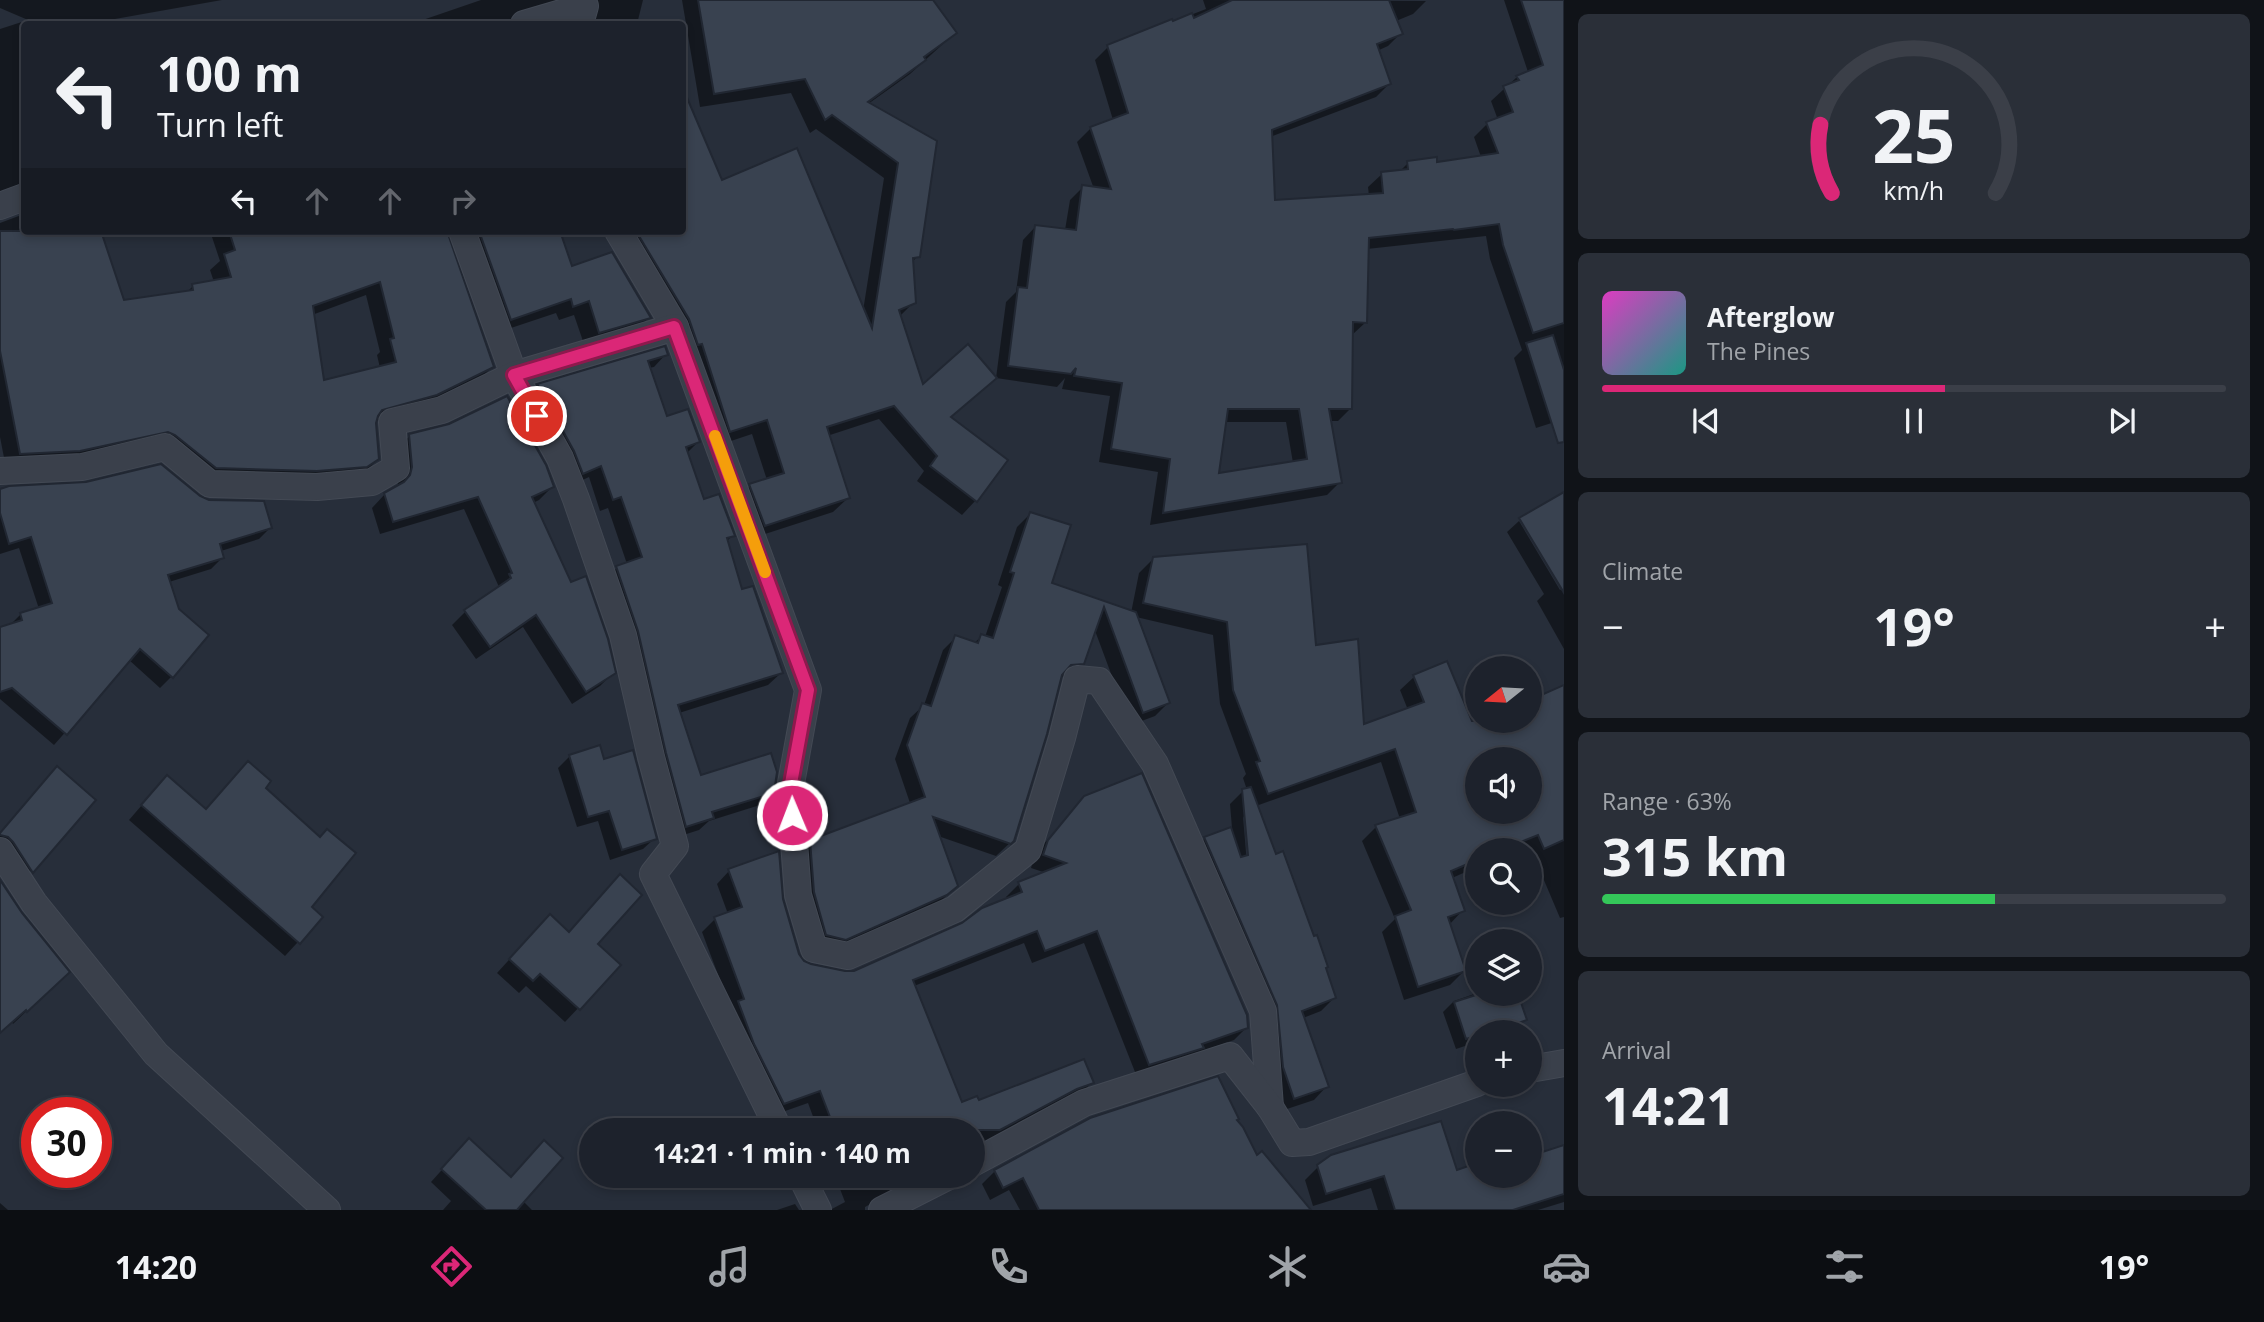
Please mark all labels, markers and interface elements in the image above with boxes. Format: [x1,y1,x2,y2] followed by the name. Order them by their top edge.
[157,40,302,106] text: 100 m
[42,49,133,140] icon: left
[1872,85,1956,184] text: 25
[157,103,283,146] text: Turn left
[1884,172,1944,206] text: km/h
[225,182,263,220] icon: left
[298,182,336,220] icon: ahead
[371,182,409,220] icon: ahead
[444,182,482,220] icon: right
[1707,299,1834,335] text: Afterglow
[1707,335,1810,367] text: The Pines
[507,386,567,446] pin
[518,397,556,435] icon: arrive
[1687,402,1725,440] icon: previous
[1895,402,1933,440] icon: pause
[2103,402,2141,440] icon: next
[1602,555,1683,587] text: Climate
[1873,590,1955,661] text: 19°
[1602,600,1624,652] text: −
[2204,600,2226,652] text: +
[1465,656,1542,733] north arrow
[1465,656,1542,1188] map controls
[1465,747,1542,824] button: sound
[755,778,829,852] position arrow
[1602,785,1732,817] text: Range · 63%
[1602,820,1788,891] text: 315 km
[1465,838,1542,915] button: search
[1465,929,1542,1006] button: layers
[1465,1020,1542,1097] button: +
[1602,1034,1671,1066] text: Arrival
[1602,1069,1736,1140] text: 14:21
[21,1097,112,1188] speed limit sign: 30
[1465,1111,1542,1188] button: −
[653,1135,911,1171] text: 14:21 · 1 min · 140 m
[427,1242,476,1291] icon: directions
[705,1242,754,1291] icon: music
[984,1242,1033,1291] icon: phone
[1263,1242,1312,1291] icon: climate
[1542,1242,1591,1291] icon: car
[1820,1242,1869,1291] icon: filters
[115,1245,197,1288] text: 14:20
[2099,1245,2149,1288] text: 19°

